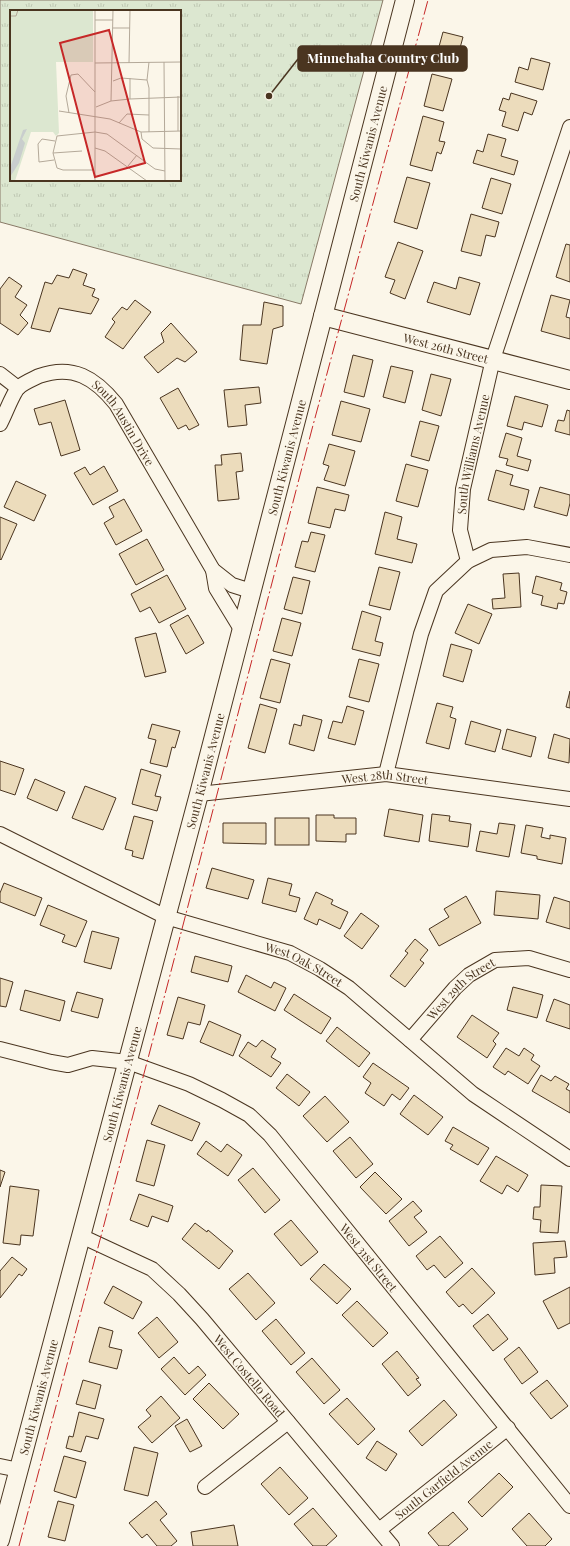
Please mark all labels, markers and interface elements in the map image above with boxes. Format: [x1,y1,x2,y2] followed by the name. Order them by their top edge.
[10,10,181,181] inset map
[298,46,467,71] callout: Minnehaha Country Club
[307,49,459,66] text: Minnehaha Country Club
[345,84,390,203] street label: South Kiwanis Avenue
[401,329,491,367] street label: West 26th Street
[89,376,158,469] street label: South Austin Drive
[453,392,493,515] street label: South Williams Avenue
[264,398,309,517] street label: South Kiwanis Avenue
[182,711,228,831] street label: South Kiwanis Avenue
[340,766,430,788] street label: West 28th Street
[263,938,347,990] street label: West Oak Street
[423,953,498,1024] street label: West 29th Street
[99,1024,145,1144] street label: South Kiwanis Avenue
[336,1219,402,1295] street label: West 31st Street
[210,1330,289,1420] street label: West Costello Road
[15,1337,61,1457] street label: South Kiwanis Avenue
[391,1436,495,1523] street label: South Garfield Avenue

